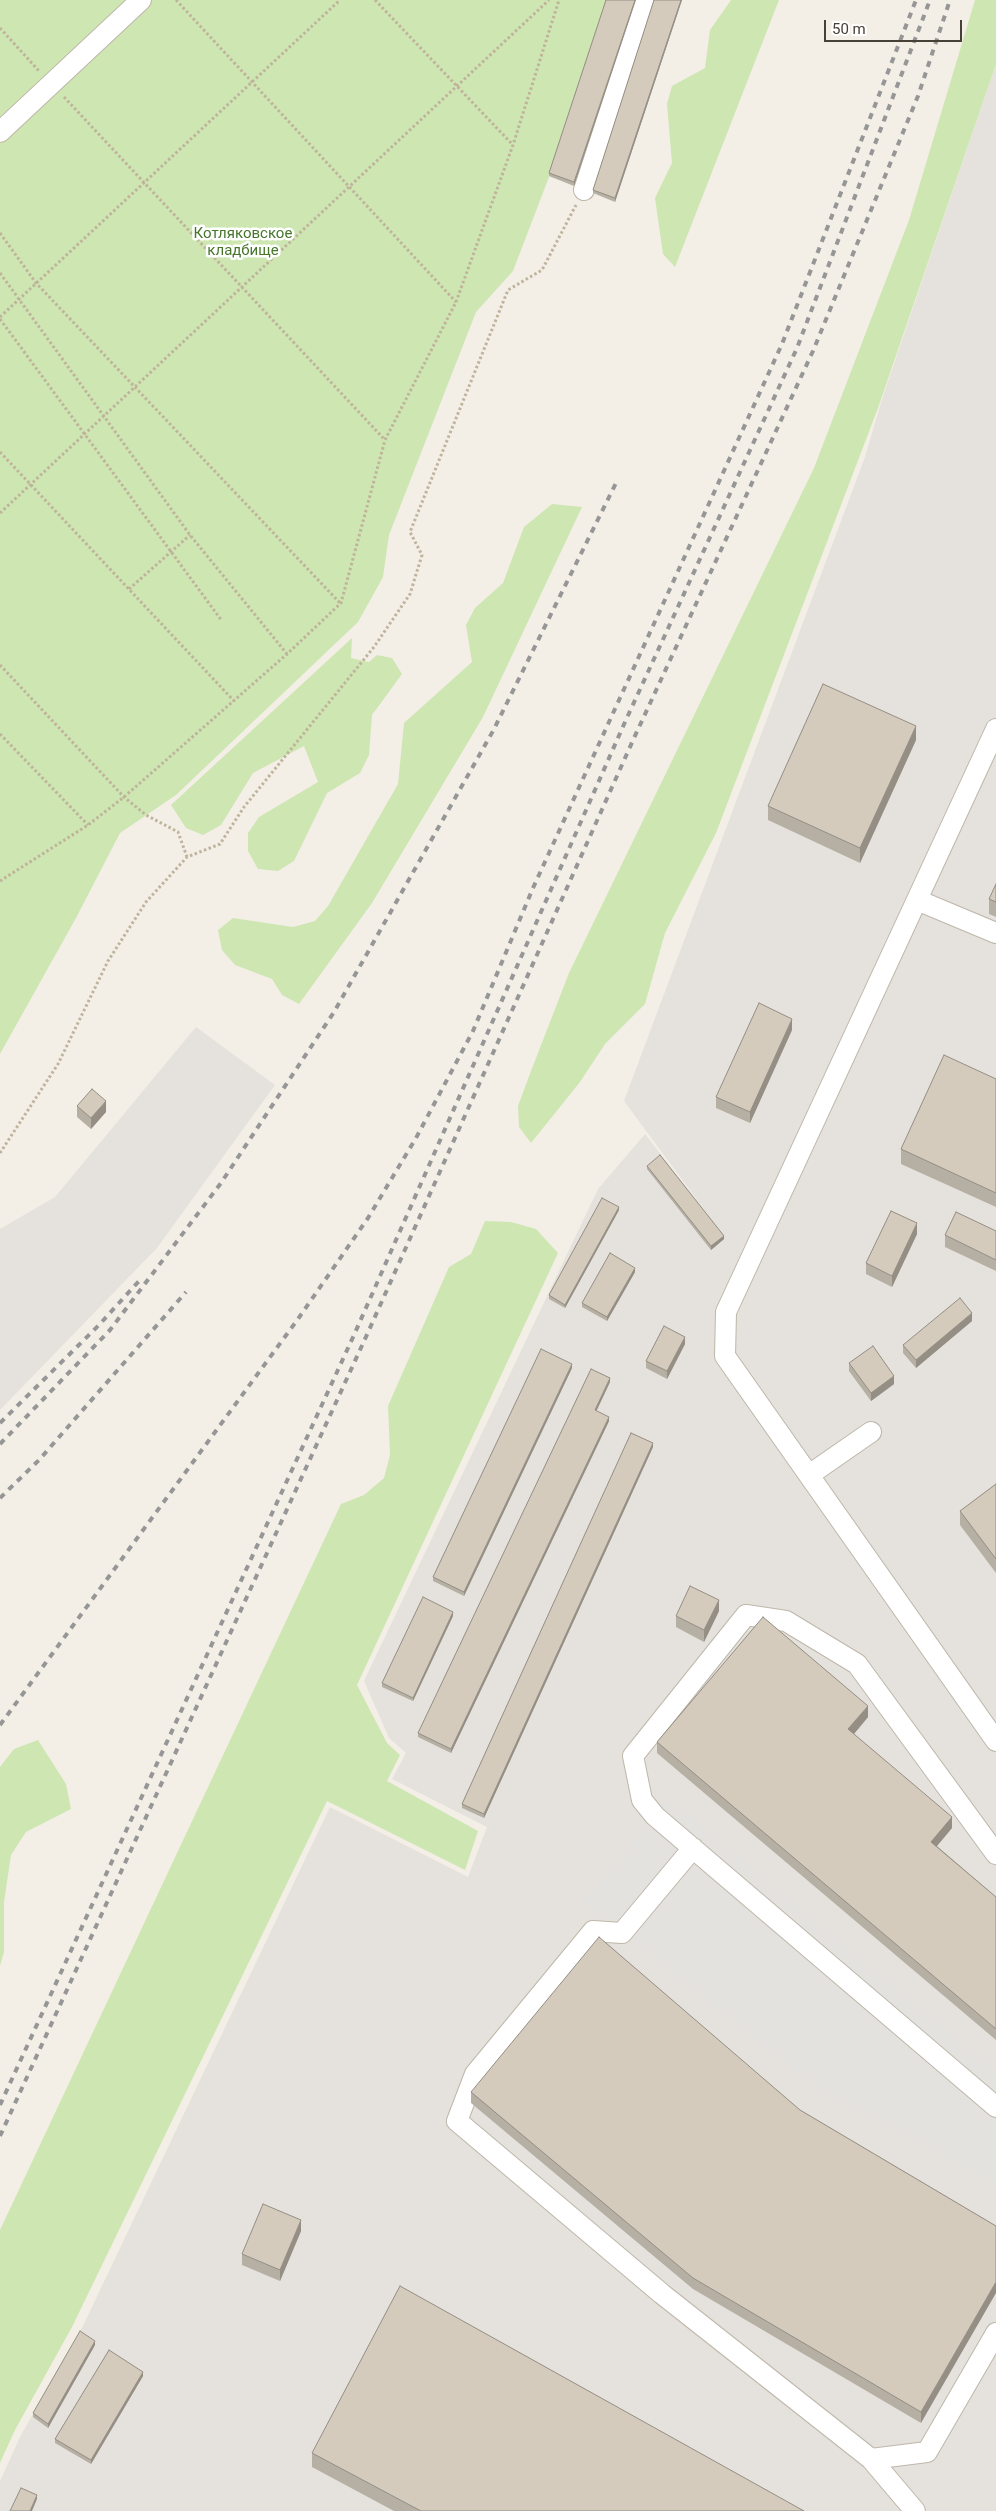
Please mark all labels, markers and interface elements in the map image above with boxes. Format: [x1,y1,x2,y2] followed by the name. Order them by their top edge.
[826,10,964,42] scale bar
[832,20,866,38] text: 50 m
[194,225,292,260] park label: Котляковское кладбище

